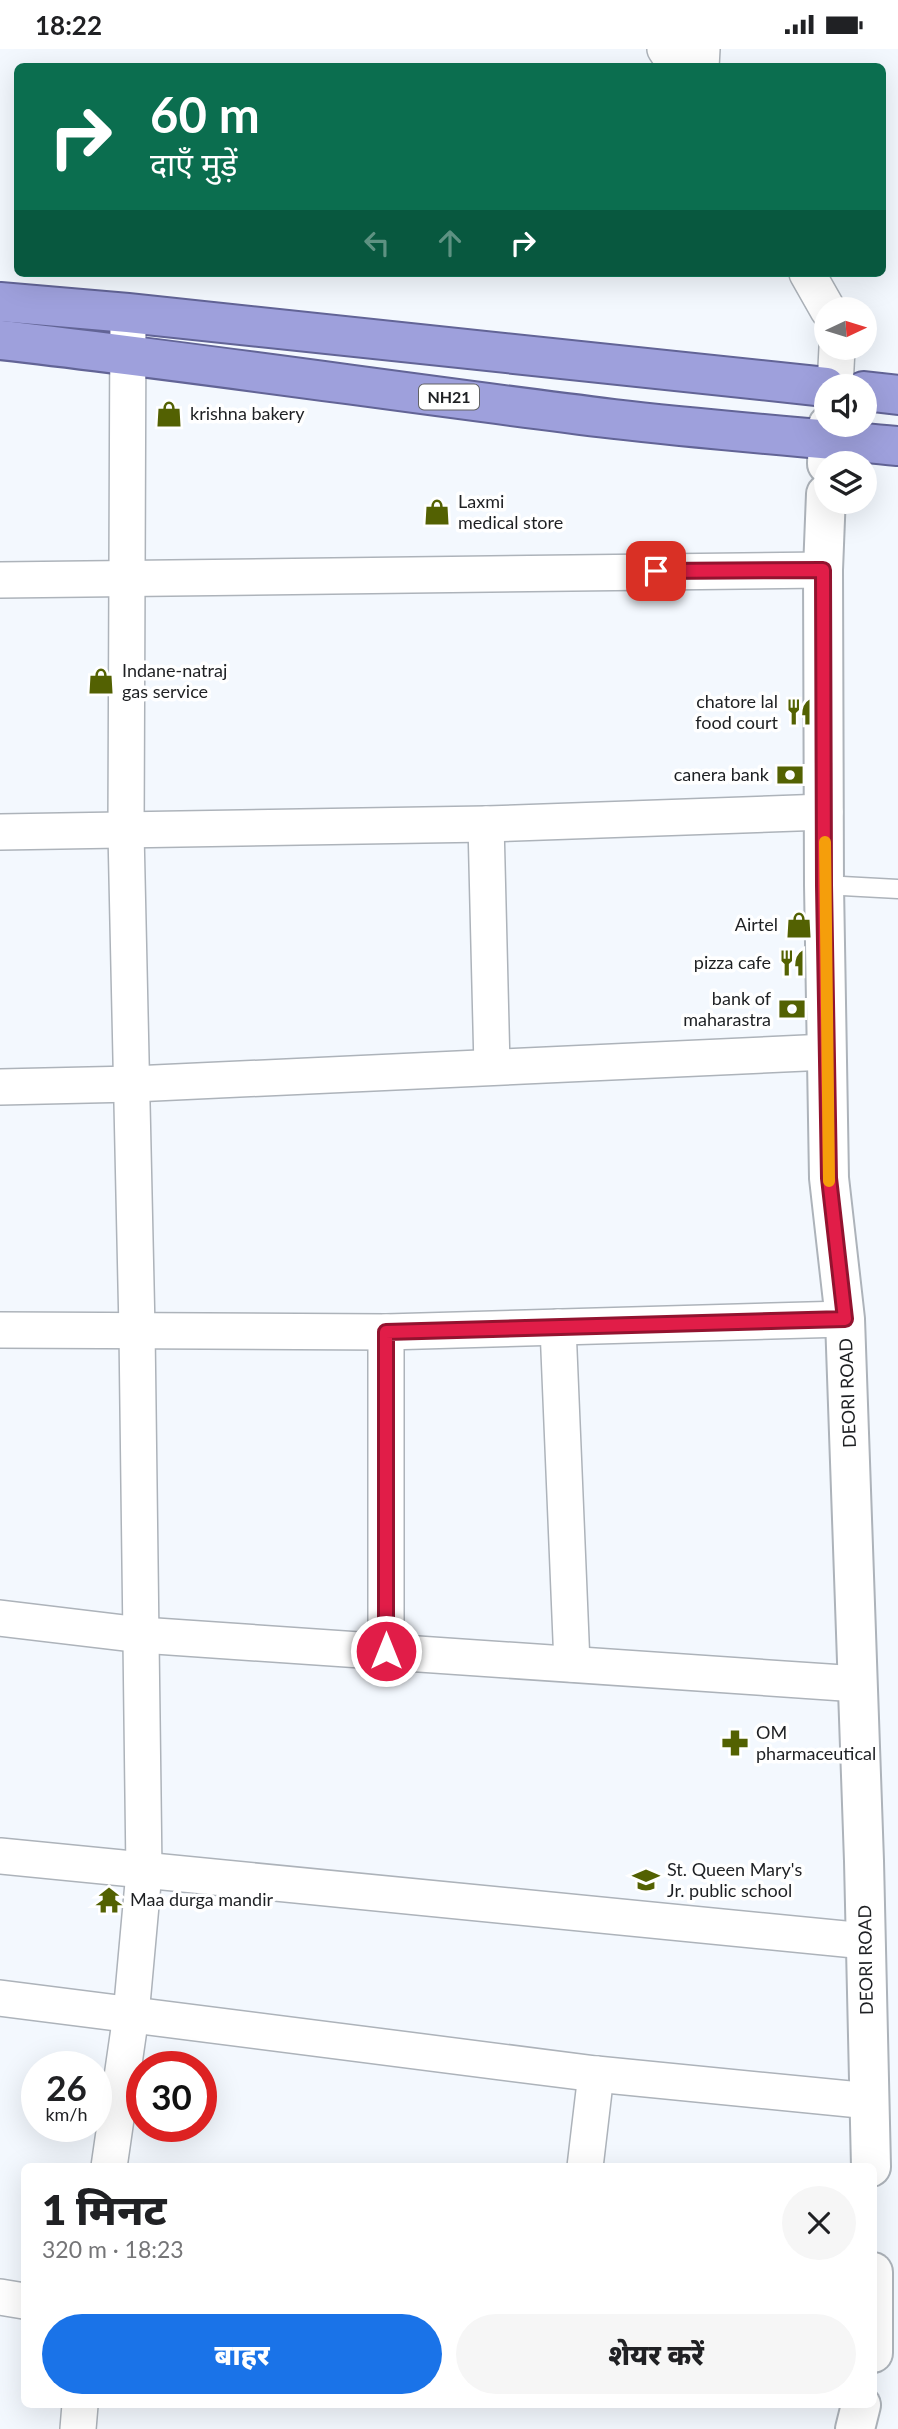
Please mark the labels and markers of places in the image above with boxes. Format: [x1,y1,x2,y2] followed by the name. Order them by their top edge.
[154,399,184,429] shop icon: krishna bakery
[190,402,305,424] place label: krishna bakery
[458,490,563,533] place label: Laxmi medical store
[422,497,452,527] shop icon: Laxmi medical store
[626,541,686,601] pin
[122,659,227,702] place label: Indane-natraj gas service
[86,666,116,696] shop icon: Indane-natraj gas service
[695,690,779,733] place label: chatore lal food court
[784,697,814,727] restaurant icon: chatore lal food court
[775,760,805,790] bank icon: canera bank
[674,763,770,785] place label: canera bank
[784,910,814,940] shop icon: Airtel
[735,913,778,935] place label: Airtel
[777,948,807,978] restaurant icon: pizza cafe
[694,951,771,973] place label: pizza cafe
[683,987,772,1030] place label: bank of maharastra
[777,994,807,1024] bank icon: bank of maharastra
[756,1721,876,1764] place label: OM pharmaceutical
[720,1728,750,1758] pharmacy icon: OM pharmaceutical
[667,1858,802,1901] place label: St. Queen Mary's Jr. public school
[631,1865,661,1895] school or university icon: St. Queen Mary's Jr. public school
[94,1885,124,1915] temple icon: Maa durga mandir
[130,1888,274,1910] place label: Maa durga mandir

